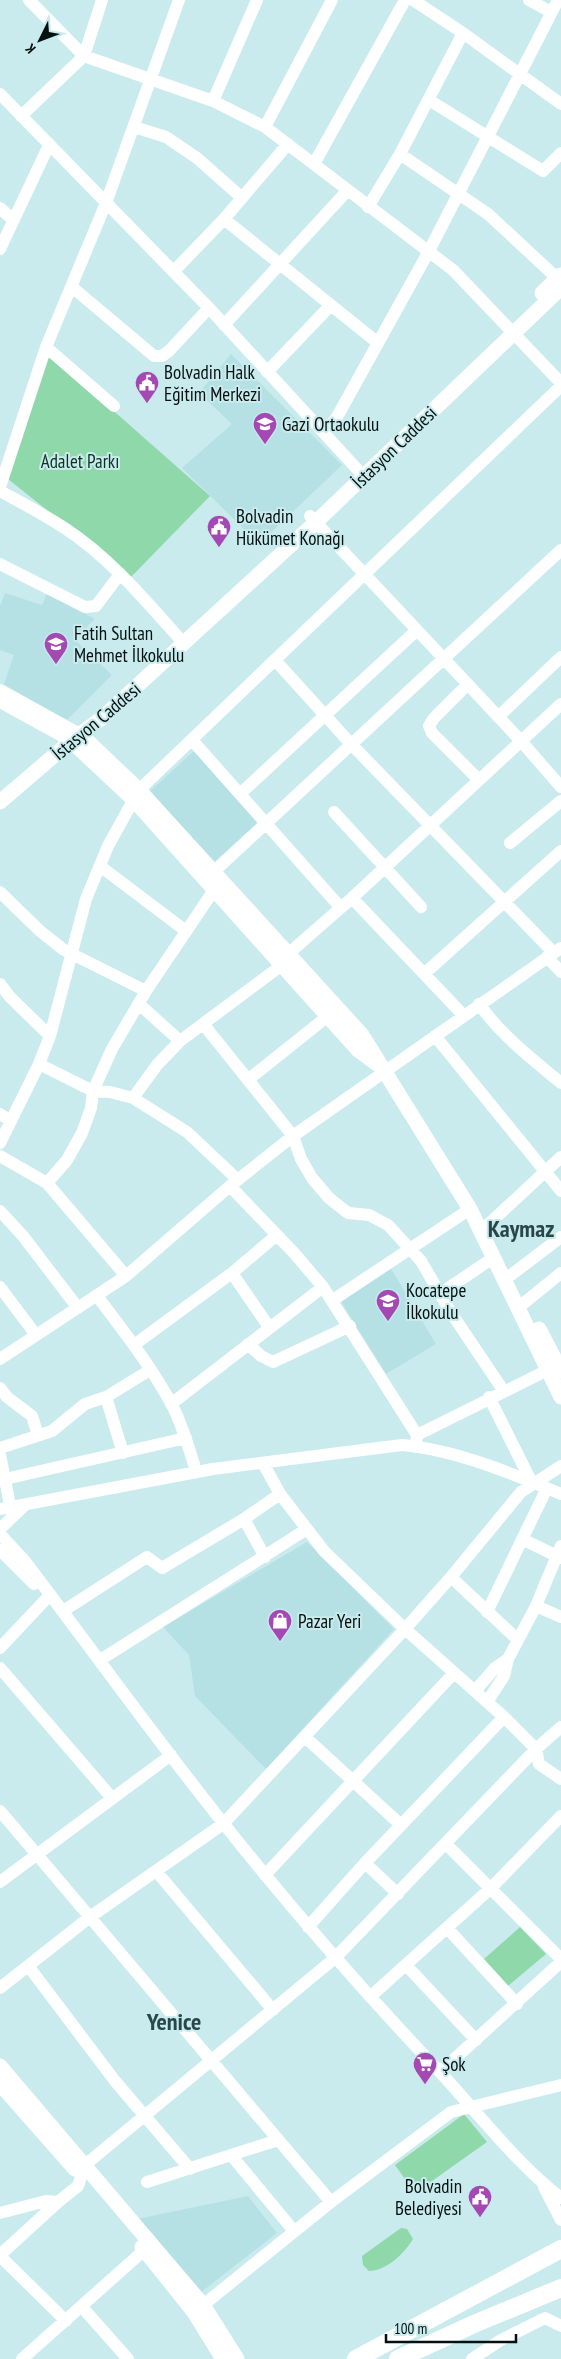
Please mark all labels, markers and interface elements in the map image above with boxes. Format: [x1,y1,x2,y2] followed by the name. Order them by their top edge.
[15,15,65,65] north arrow
[21,39,39,57] text: K
[164,360,261,406] place label: Bolvadin Halk Eğitim Merkezi
[134,370,160,404] public building icon: Bolvadin Halk Eğitim Merkezi
[347,401,441,493] street label: İstasyon Caddesi
[252,411,278,445] school or university icon: Gazi Ortaokulu
[282,412,379,436] place label: Gazi Ortaokulu
[41,449,119,473] park label: Adalet Parkı
[236,504,345,550] place label: Bolvadin Hükümet Konağı
[206,514,232,548] public building icon: Bolvadin Hükümet Konağı
[74,621,184,667] place label: Fatih Sultan Mehmet İlkokulu
[43,631,69,665] school or university icon: Fatih Sultan Mehmet İlkokulu
[47,677,145,765] street label: İstasyon Caddesi
[488,1213,554,1244] district label: Kaymaz
[406,1278,466,1324] place label: Kocatepe İlkokulu
[375,1288,401,1322] school or university icon: Kocatepe İlkokulu
[267,1608,293,1642] shop icon: Pazar Yeri
[298,1609,361,1633] place label: Pazar Yeri
[146,2006,201,2037] district label: Yenice
[412,2051,438,2085] supermarket icon: Şok
[442,2052,466,2076] place label: Şok
[395,2174,462,2220] place label: Bolvadin Belediyesi
[467,2184,493,2218] public building icon: Bolvadin Belediyesi
[386,2312,516,2344] scale bar
[394,2319,427,2338] text: 100 m

